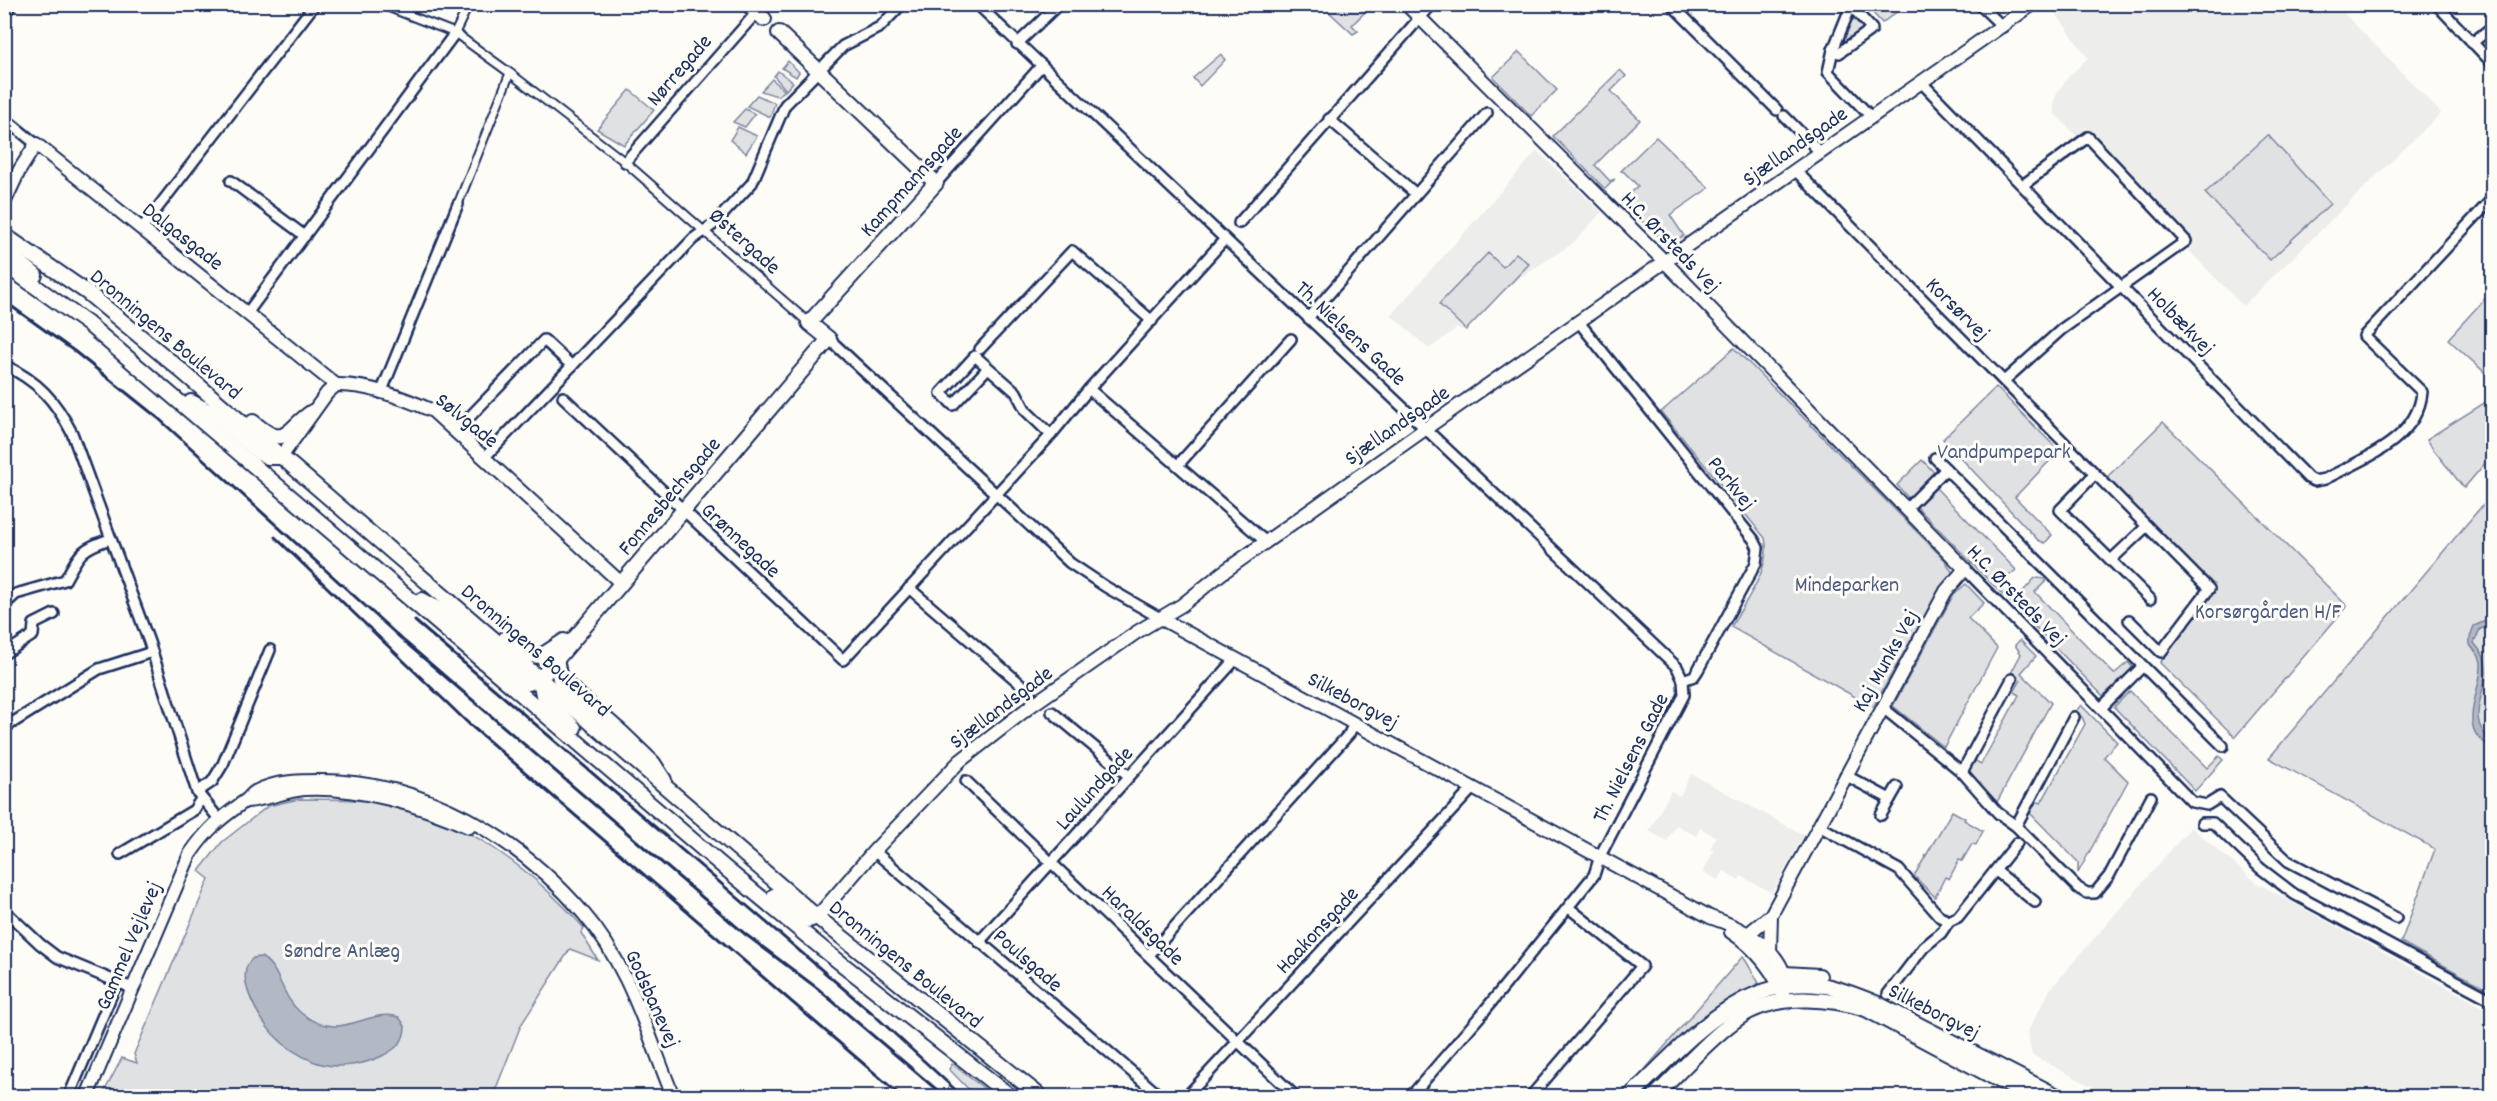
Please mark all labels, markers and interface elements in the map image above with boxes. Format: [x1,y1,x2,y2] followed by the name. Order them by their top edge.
[641,28,721,114] street label: Nørregade
[1737,100,1855,196] street label: Sjællandsgade
[854,120,971,245] street label: Kampmannsgade
[1612,185,1727,302] street label: H.C. Ørsteds Vej
[134,196,229,280] street label: Dalgasgade
[701,202,786,283] street label: Østergade
[82,263,248,409] street label: Dronningens Boulevard
[1917,271,1996,350] street label: Korsørvej
[1287,275,1412,394] street label: Th. Nielsens Gade
[2138,281,2221,364] street label: Holbækvej
[1339,379,1457,475] street label: Sjællandsgade
[427,386,504,457] street label: Sølvgade
[612,431,730,563] street label: Fonnesbechsgade
[1937,438,2071,469] park label: Vandpumpepark
[1699,450,1762,518] street label: Parkvej
[693,496,786,587] street label: Grønnegade
[1958,538,2073,655] street label: H.C. Ørsteds Vej
[1795,571,1899,602] park label: Mindeparken
[453,578,617,726] street label: Dronningens Boulevard
[2195,598,2342,629] park label: Korsørgården H/F
[1846,605,1928,719] street label: Kaj Munks Vej
[944,660,1060,758] street label: Sjællandsgade
[1301,665,1404,739] street label: Silkeborgvej
[1586,688,1678,829] street label: Th. Nielsens Gade
[1049,740,1142,838] street label: Laulundgade
[89,877,171,1016] street label: Gammel Vejlevej
[1093,879,1190,974] street label: Haraldsgade
[1270,881,1367,982] street label: Haakonsgade
[821,894,988,1038] street label: Dronningens Boulevard
[985,922,1068,1001] street label: Poulsgade
[284,937,400,968] park label: Søndre Anlæg
[615,945,686,1054] street label: Godsbanevej
[1882,977,1985,1049] street label: Silkeborgvej

